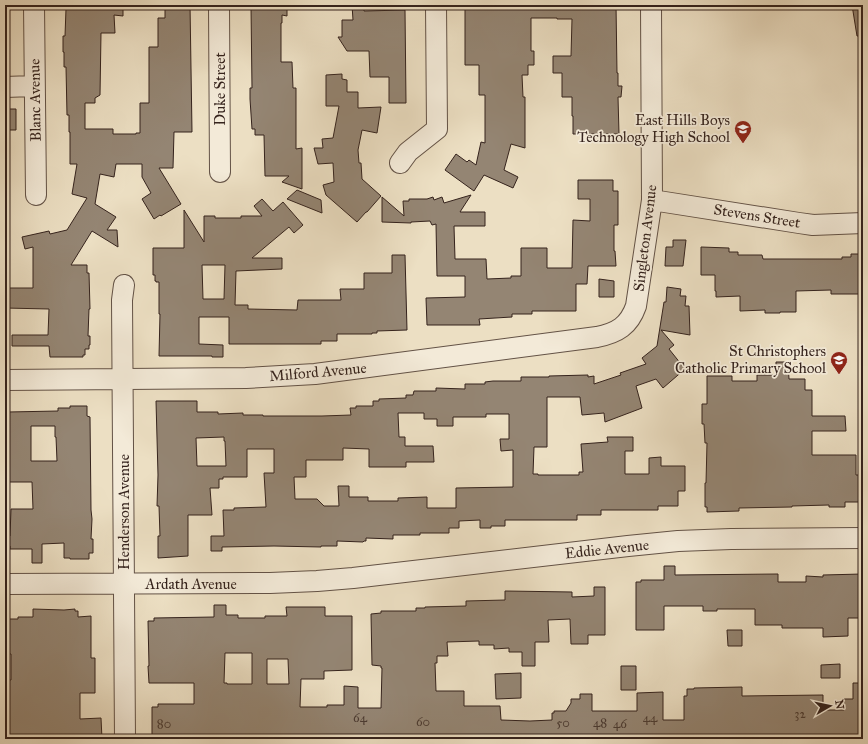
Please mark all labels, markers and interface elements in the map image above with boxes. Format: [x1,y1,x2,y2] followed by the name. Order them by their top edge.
[211,52,229,126] street label: Duke Street
[25,58,45,142] street label: Blanc Avenue
[577,111,731,146] place label: East Hills Boys Technology High School
[733,119,753,144] school or university icon: East Hills Boys Technology High School
[630,184,660,292] street label: Singleton Avenue
[712,200,802,232] street label: Stevens Street
[675,342,827,377] place label: St Christophers Catholic Primary School
[829,350,849,375] school or university icon: St Christophers Catholic Primary School
[269,359,367,385] street label: Milford Avenue
[115,454,133,570] street label: Henderson Avenue
[564,536,650,562] street label: Eddie Avenue
[144,575,237,593] street label: Ardath Avenue
[810,686,850,726] north arrow
[832,699,847,711] text: N
[794,706,806,722] house number: 32
[353,710,368,726] house number: 64
[643,710,658,726] house number: 44
[416,714,430,730] house number: 60
[556,715,570,731] house number: 50
[593,715,607,731] house number: 48
[157,716,171,732] house number: 80
[613,716,627,732] house number: 46

